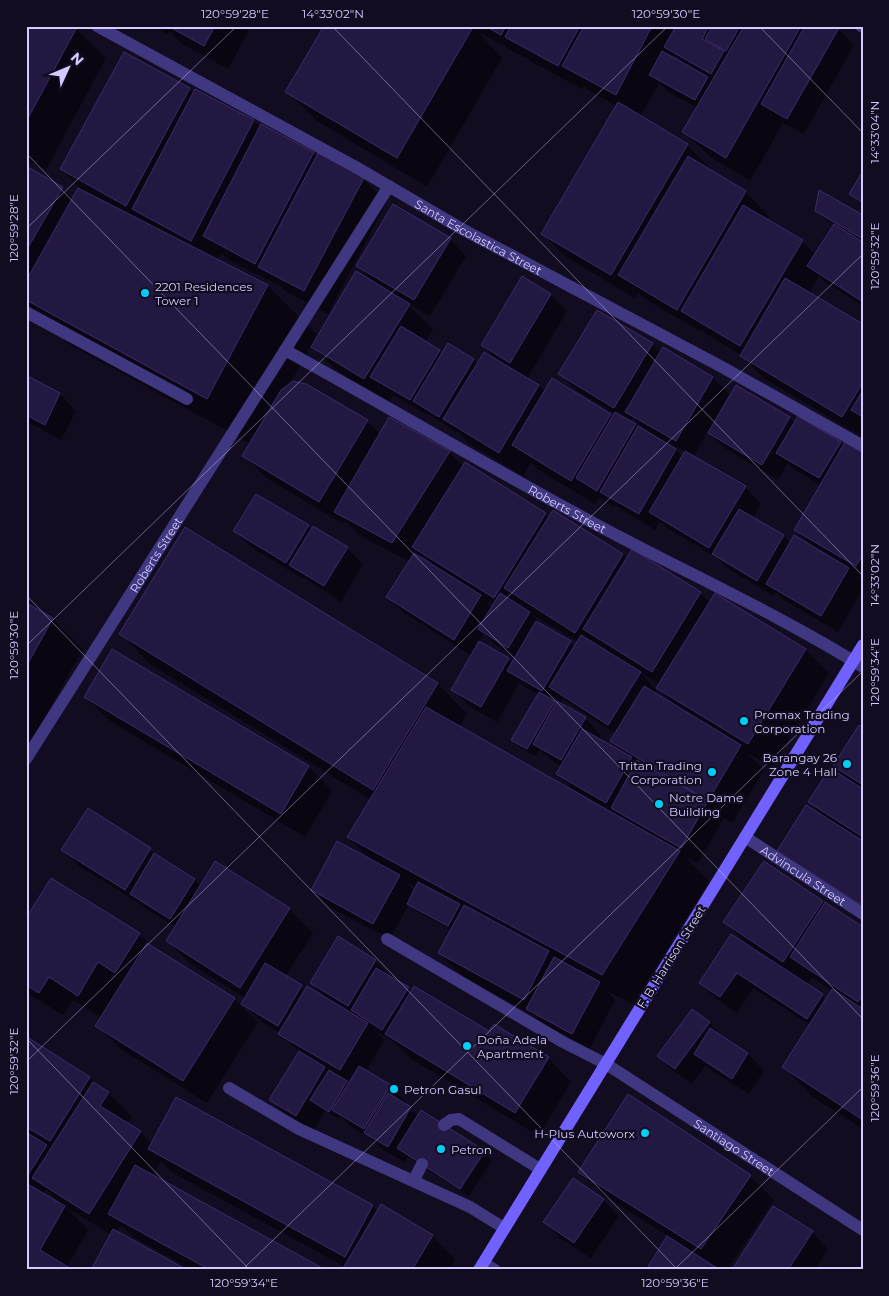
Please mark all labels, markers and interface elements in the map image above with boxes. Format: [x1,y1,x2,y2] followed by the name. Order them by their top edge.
[201,6,269,21] text: 120°59'28"E
[302,6,364,21] text: 14°33'02"N
[632,6,700,21] text: 120°59'30"E
[42,42,92,92] north arrow
[67,49,88,69] text: N
[867,101,882,163] text: 14°33'04"N
[6,194,21,262] text: 120°59'28"E
[412,196,545,278] street label: Santa Escolastica Street
[867,222,882,290] text: 120°59'32"E
[155,279,252,308] place label: 2201 Residences Tower 1
[139,287,151,299] marker: 2201 Residences Tower 1
[526,481,609,536] street label: Roberts Street
[126,514,185,595] street label: Roberts Street
[867,544,882,606] text: 14°33'02"N
[6,611,21,679] text: 120°59'30"E
[867,638,882,706] text: 120°59'34"E
[754,707,850,736] place label: Promax Trading Corporation
[738,715,750,727] marker: Promax Trading Corporation
[763,750,837,779] place label: Barangay 26 Zone 4 Hall
[619,758,702,787] place label: Tritan Trading Corporation
[841,758,853,770] marker: Barangay 26 Zone 4 Hall
[706,766,718,778] marker: Tritan Trading Corporation
[669,790,743,819] place label: Notre Dame Building
[653,798,665,810] marker: Notre Dame Building
[758,842,849,909] street label: Advincula Street
[633,903,709,1011] street label: F. B. Harrison Street
[6,1027,21,1095] text: 120°59'32"E
[477,1032,547,1061] place label: Doña Adela Apartment
[461,1040,473,1052] marker: Doña Adela Apartment
[867,1054,882,1122] text: 120°59'36"E
[404,1082,482,1097] place label: Petron Gasul
[388,1083,400,1095] marker: Petron Gasul
[691,1115,778,1179] street label: Santiago Street
[534,1126,636,1141] place label: H-Plus Autoworx
[639,1127,651,1139] marker: H-Plus Autoworx
[451,1142,492,1157] place label: Petron
[435,1143,447,1155] marker: Petron
[210,1275,278,1290] text: 120°59'34"E
[641,1275,709,1290] text: 120°59'36"E

